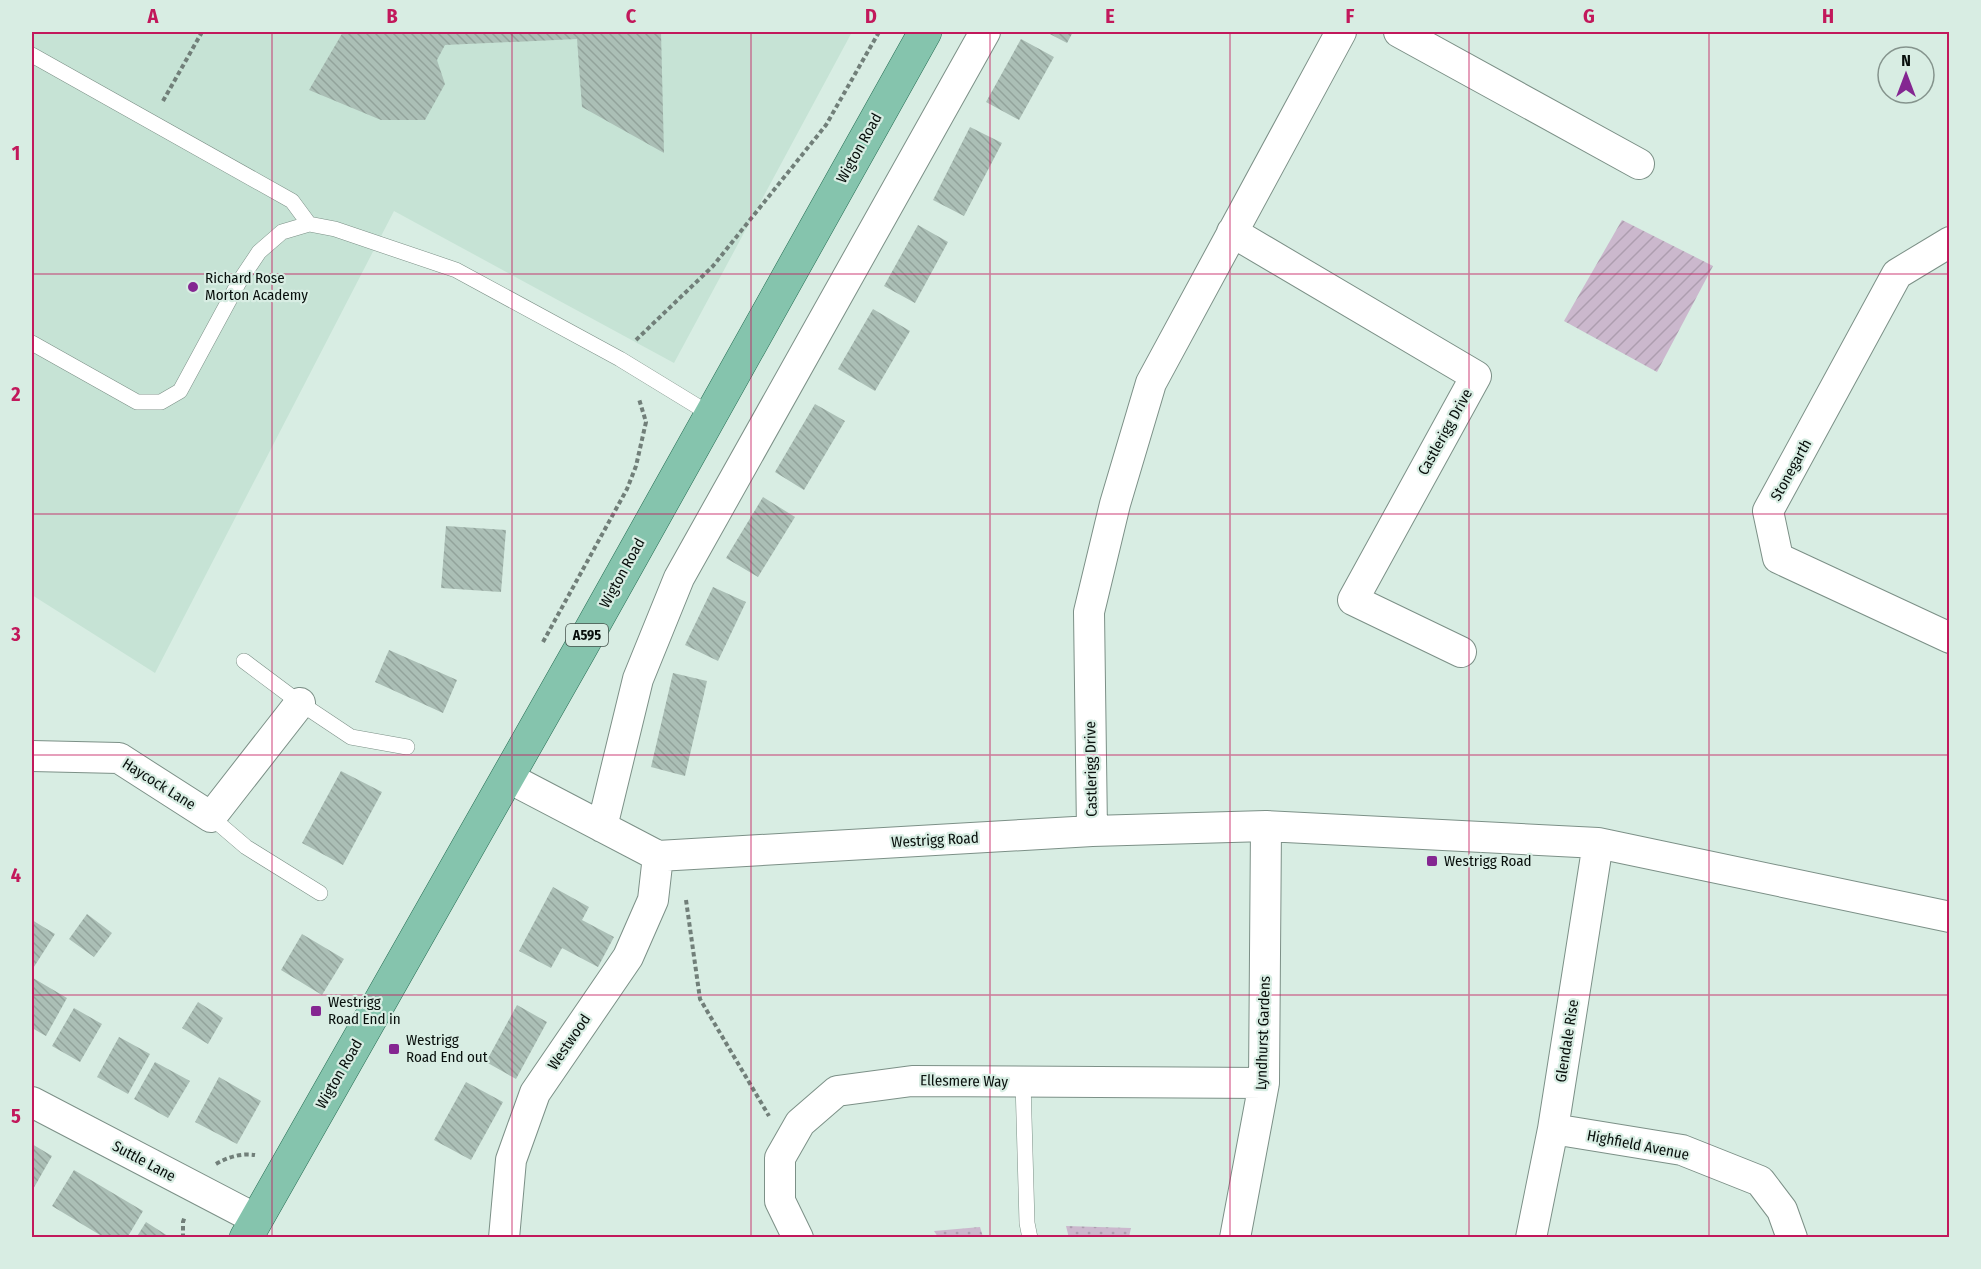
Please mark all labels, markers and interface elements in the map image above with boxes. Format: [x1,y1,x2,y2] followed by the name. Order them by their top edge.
[147,4,160,28] text: A
[386,4,398,28] text: B
[626,4,637,28] text: C
[865,4,877,28] text: D
[1105,4,1115,28] text: E
[1346,4,1355,28] text: F
[1583,4,1595,28] text: G
[1822,4,1834,28] text: H
[1876,45,1936,105] north arrow
[1901,51,1911,70] text: N
[832,110,886,186] street label: Wigton Road
[12,141,20,165] text: 1
[205,269,308,304] place label: Richard Rose Morton Academy
[186,280,200,294] marker: Richard Rose Morton Academy
[10,382,21,406] text: 2
[1414,386,1476,478] street label: Castlerigg Drive
[1767,436,1815,504] street label: Stonegarth
[595,535,649,611] street label: Wigton Road
[10,622,21,646] text: 3
[566,624,608,646] road number: A595
[1081,721,1101,817] street label: Castlerigg Drive
[119,754,199,814] street label: Haycock Lane
[891,829,979,851] street label: Westrigg Road
[1444,852,1532,870] place label: Westrigg Road
[1425,854,1439,868] marker: Westrigg Road
[11,863,21,887] text: 4
[1252,976,1274,1090] street label: Lyndhurst Gardens
[328,993,401,1028] place label: Westrigg Road End in
[1552,998,1582,1084] street label: Glendale Rise
[309,1004,323,1018] marker: Westrigg Road End in
[544,1011,594,1073] street label: Westwood
[406,1031,488,1066] place label: Westrigg Road End out
[312,1036,366,1112] street label: Wigton Road
[387,1042,401,1056] marker: Westrigg Road End out
[920,1071,1008,1091] street label: Ellesmere Way
[11,1104,21,1128] text: 5
[1585,1126,1691,1164] street label: Highfield Avenue
[109,1137,179,1185] street label: Suttle Lane

